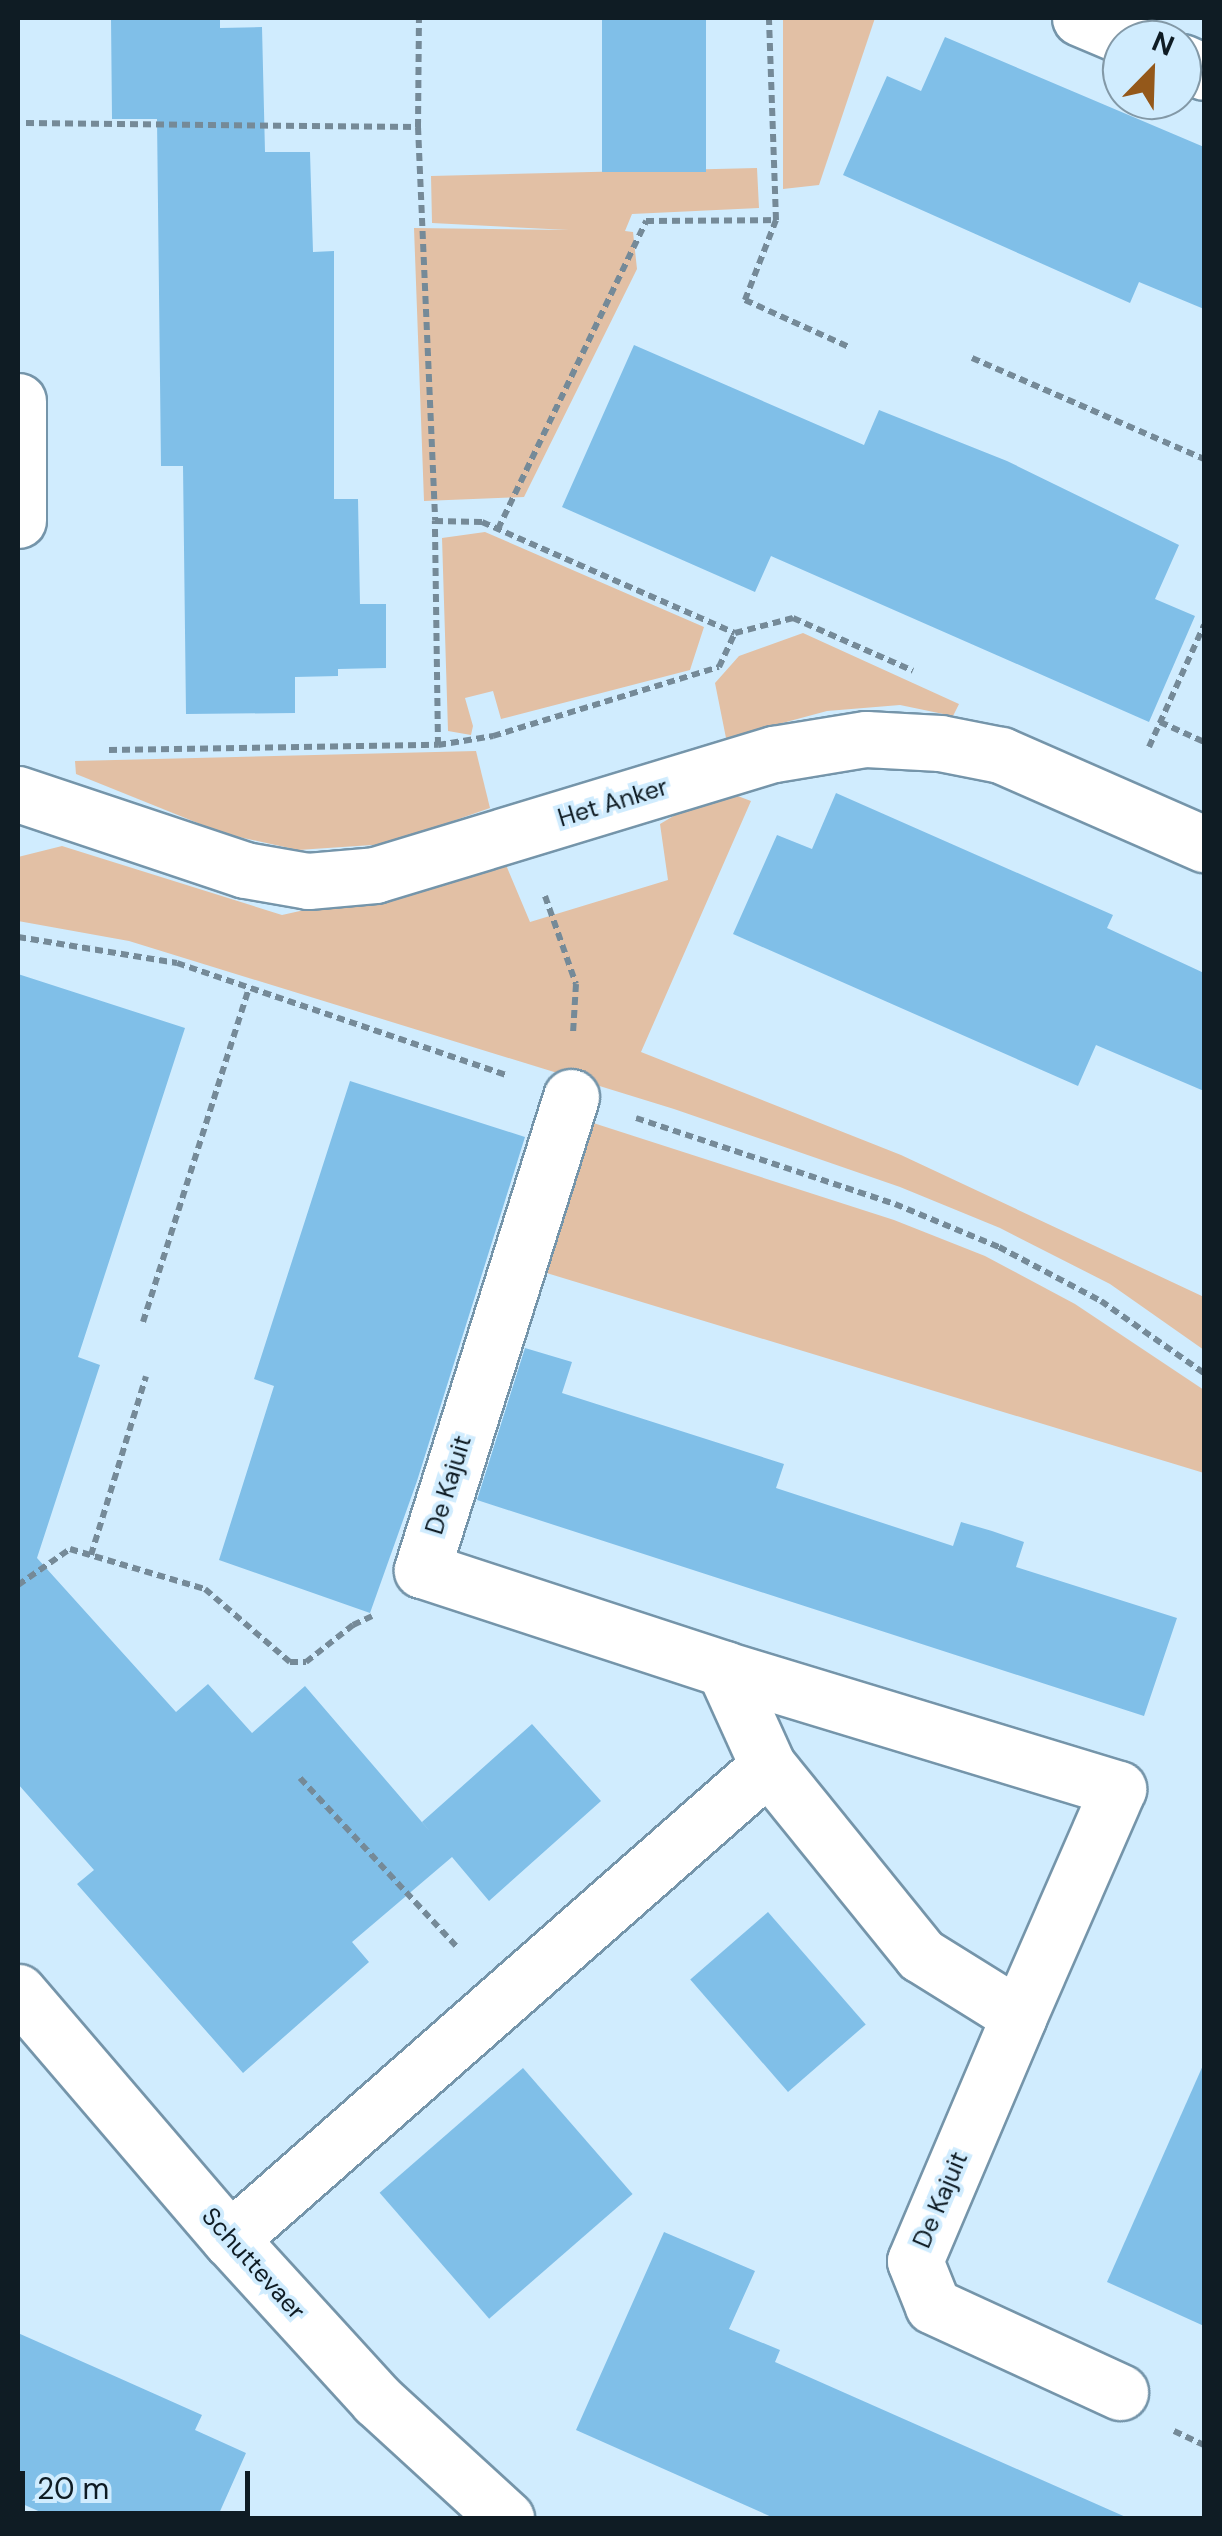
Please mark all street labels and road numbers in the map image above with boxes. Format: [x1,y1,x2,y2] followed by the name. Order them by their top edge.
[554,772,672,834] street label: Het Anker
[420,1432,478,1538] street label: De Kajuit
[907,2147,975,2253] street label: De Kajuit
[195,2202,311,2326] street label: Schuttevaer

